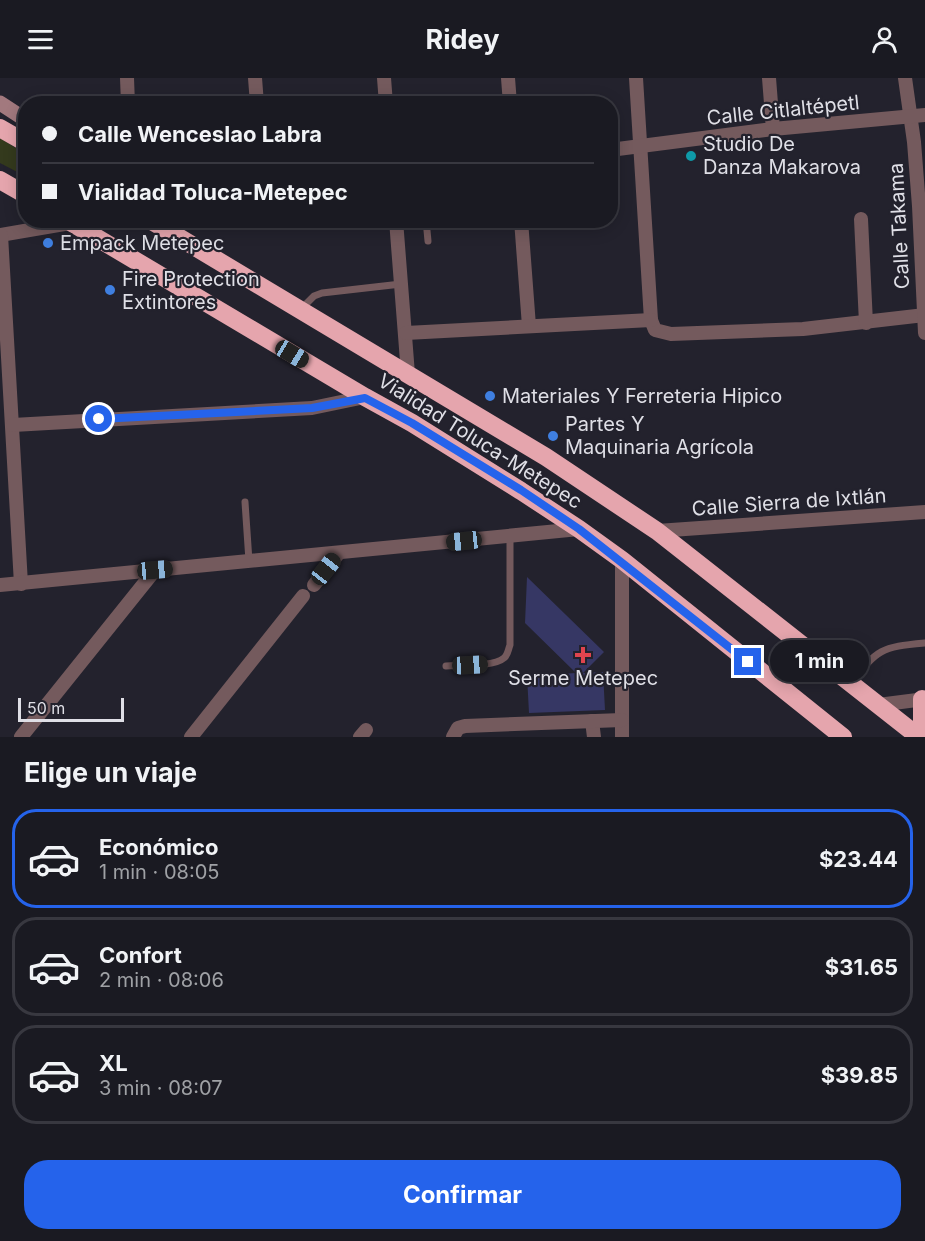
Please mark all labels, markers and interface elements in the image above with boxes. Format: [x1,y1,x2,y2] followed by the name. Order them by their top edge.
[24,23,57,56] icon: menu
[426,23,499,56] text: Ridey
[868,23,901,56] icon: person
[706,90,860,130] street label: Calle Citlaltépetl
[78,121,322,147] text: Calle Wenceslao Labra
[703,132,861,179] place label: Studio De Danza Makarova
[684,149,698,163] marker: Studio De Danza Makarova
[884,162,914,290] street label: Calle Takama
[78,179,348,205] text: Vialidad Toluca-Metepec
[60,231,224,255] place label: Empack Metepec
[41,236,55,250] marker: Empack Metepec
[122,267,260,314] place label: Fire Protection Extintores
[103,283,117,297] marker: Fire Protection Extintores
[272,337,312,371] car
[374,368,586,514] street label: Vialidad Toluca-Metepec
[502,384,782,408] place label: Materiales Y Ferreteria Hipico
[483,389,497,403] marker: Materiales Y Ferreteria Hipico
[85,405,112,432] route start
[565,412,754,459] place label: Partes Y Maquinaria Agrícola
[546,429,560,443] marker: Partes Y Maquinaria Agrícola
[691,483,887,521] street label: Calle Sierra de Ixtlán
[445,530,483,552] car
[308,549,344,589] car
[136,559,174,581] car
[769,641,868,683] callout: 1 min
[574,646,592,664] marker: Serme Metepec
[734,648,761,675] route end
[795,649,844,673] text: 1 min
[452,655,488,675] car
[508,666,658,690] place label: Serme Metepec
[18,695,124,722] scale bar
[27,698,65,718] text: 50 m
[24,756,197,789] text: Elige un viaje
[27,832,81,886] icon: car
[99,834,218,860] text: Económico
[819,846,898,872] text: $23.44
[99,860,219,884] text: 1 min · 08:05
[27,940,81,994] icon: car
[99,942,182,968] text: Confort
[825,954,898,980] text: $31.65
[99,968,224,992] text: 2 min · 08:06
[27,1048,81,1102] icon: car
[99,1050,128,1076] text: XL
[821,1062,898,1088] text: $39.85
[99,1076,222,1100] text: 3 min · 08:07
[24,1160,901,1229] button: Confirmar

